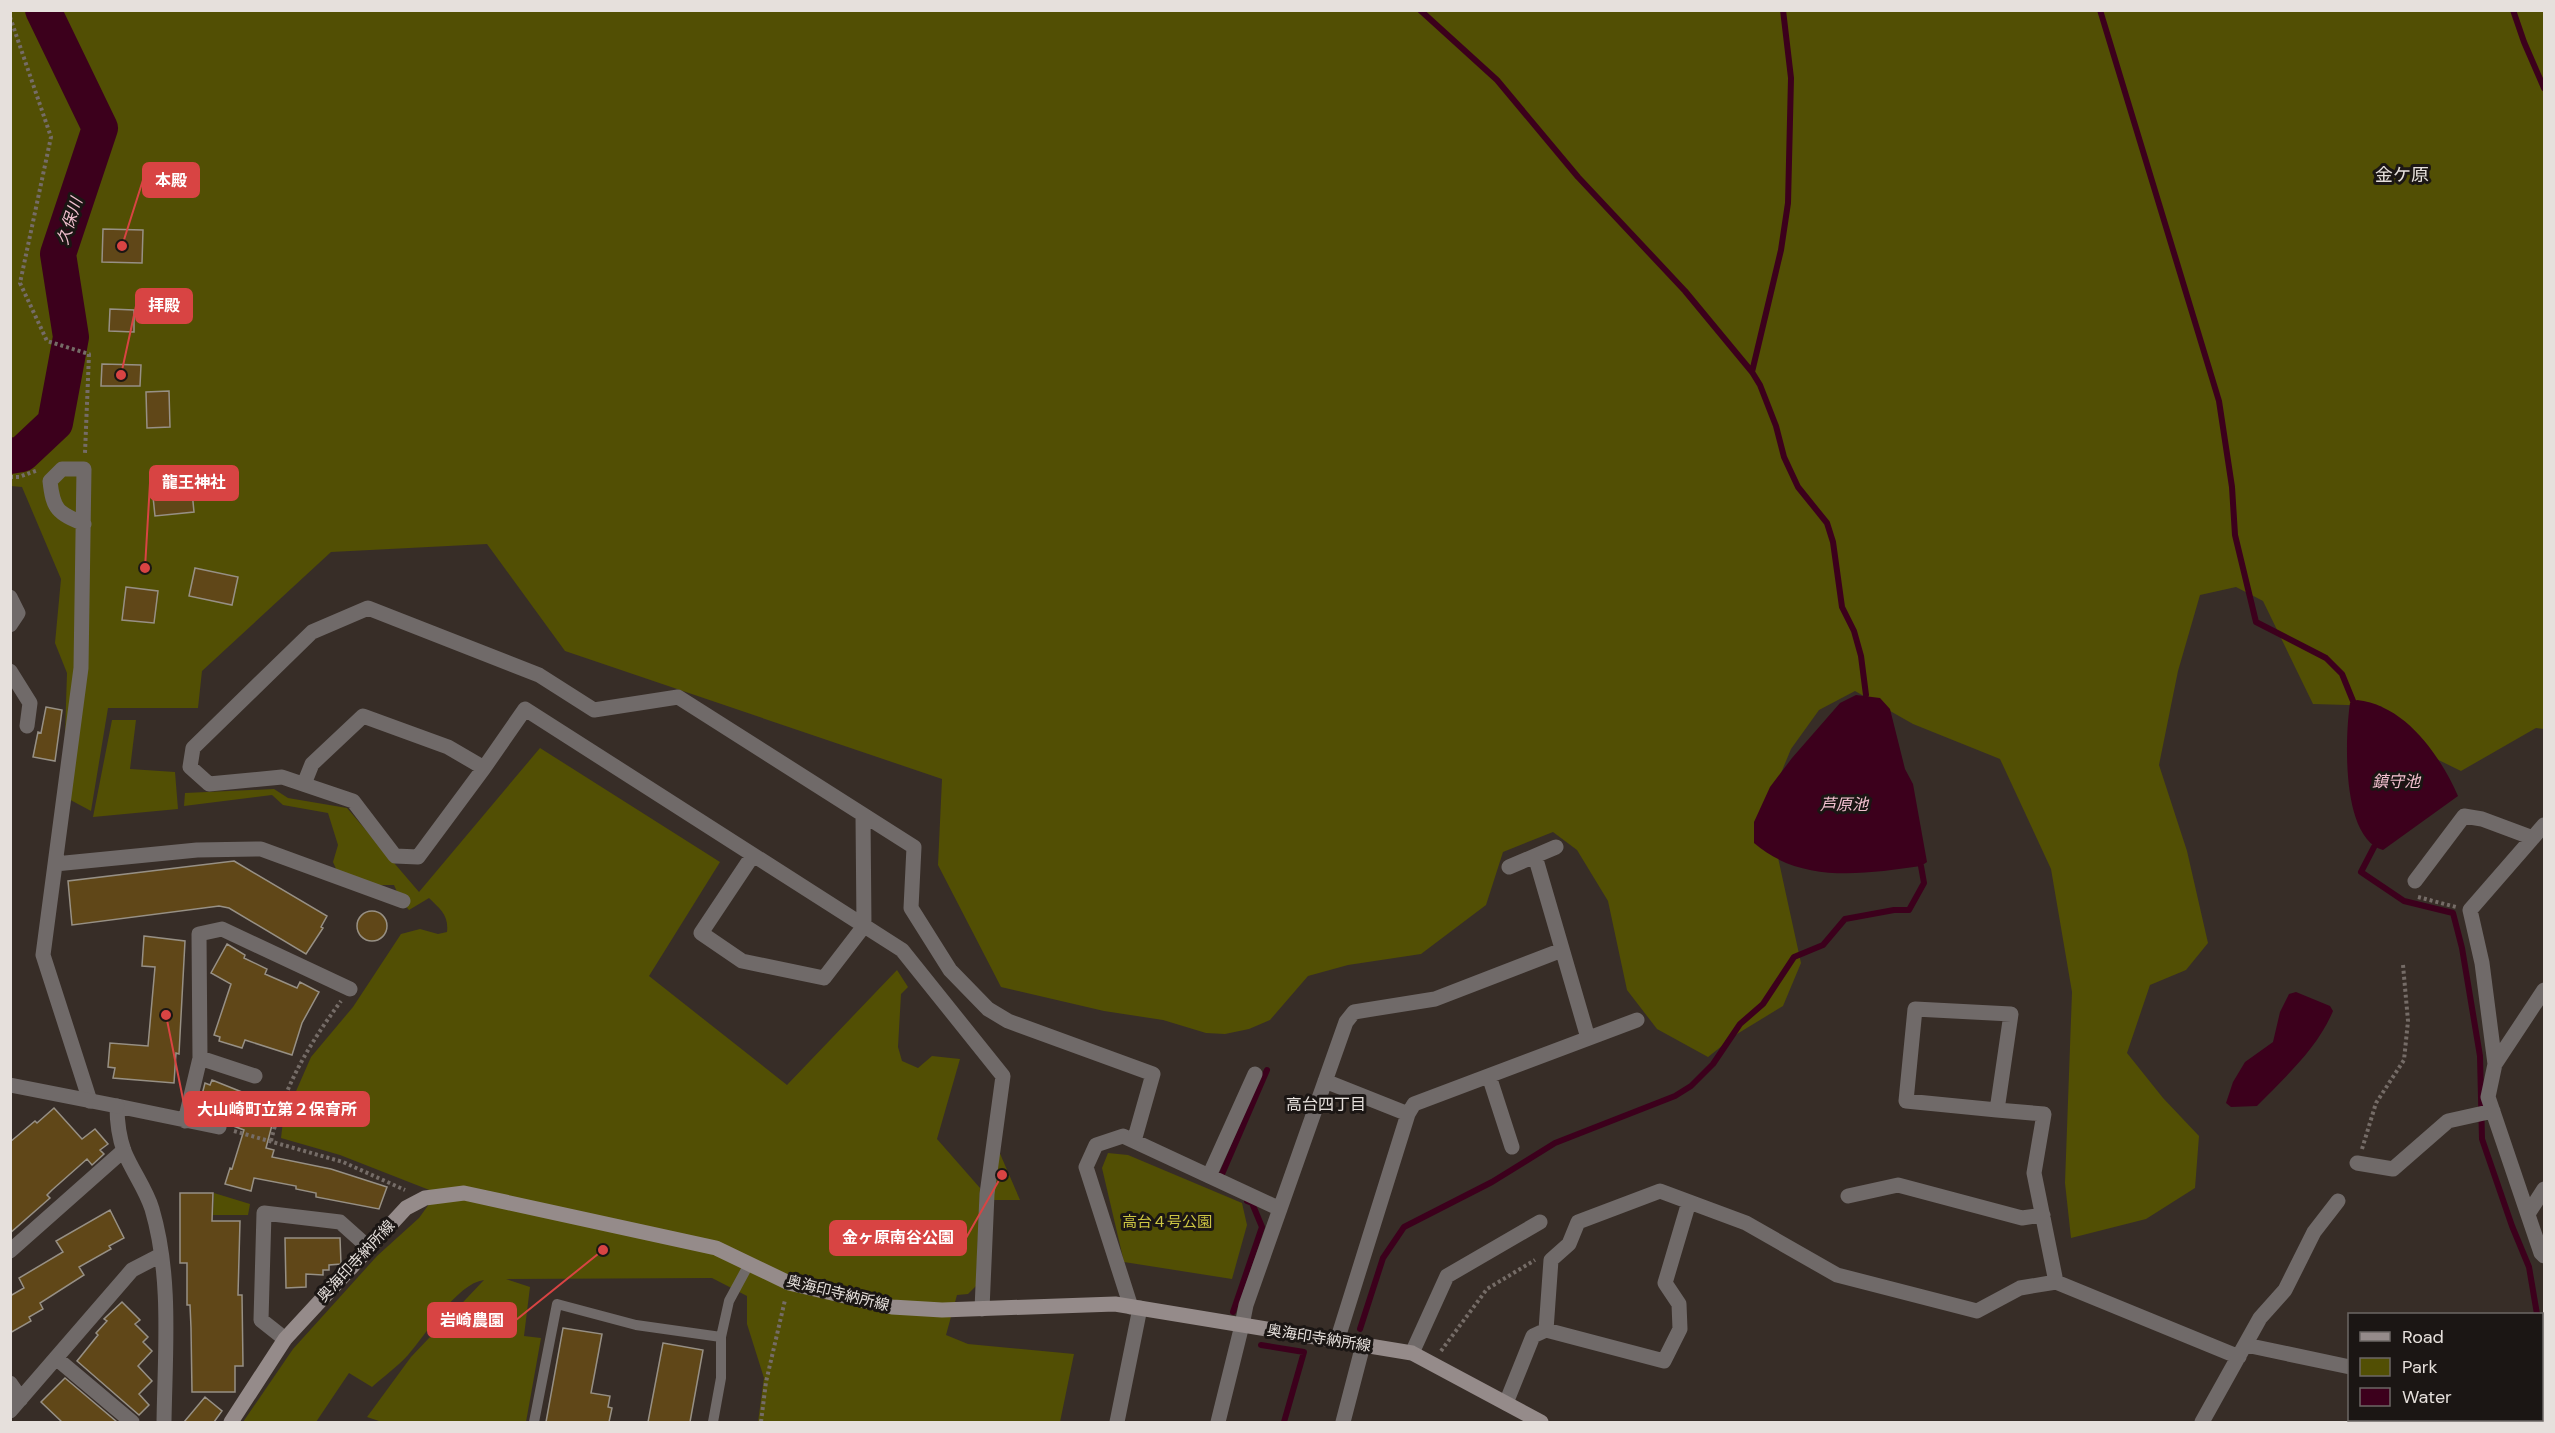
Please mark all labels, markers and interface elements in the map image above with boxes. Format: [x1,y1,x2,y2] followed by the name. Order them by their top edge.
[143,163,199,197] callout: 本殿
[2375,163,2429,187] district label: 金ケ原
[155,170,187,191] text: 本殿
[52,193,87,247] water label: 久保川
[136,289,192,323] callout: 拝殿
[148,295,180,316] text: 拝殿
[150,466,238,500] callout: 龍王神社
[162,472,226,493] text: 龍王神社
[2372,771,2422,792] water label: 鎮守池
[1820,794,1870,815] water label: 芦原池
[185,1092,369,1126] callout: 大山崎町立第２保育所
[1286,1094,1366,1115] district label: 高台四丁目
[197,1099,357,1120] text: 大山崎町立第２保育所
[1122,1212,1212,1232] park label: 高台４号公園
[313,1216,399,1306] street label: 奥海印寺納所線
[830,1221,966,1255] callout: 金ヶ原南谷公園
[842,1227,954,1248] text: 金ヶ原南谷公園
[785,1271,891,1315] street label: 奥海印寺納所線
[428,1303,516,1337] callout: 岩崎農園
[440,1310,504,1331] text: 岩崎農園
[2348,1313,2543,1421] legend
[1266,1320,1372,1356] street label: 奥海印寺納所線
[2402,1325,2444,1349] text: Road
[2402,1355,2438,1379] text: Park
[2402,1385,2452,1409] text: Water

